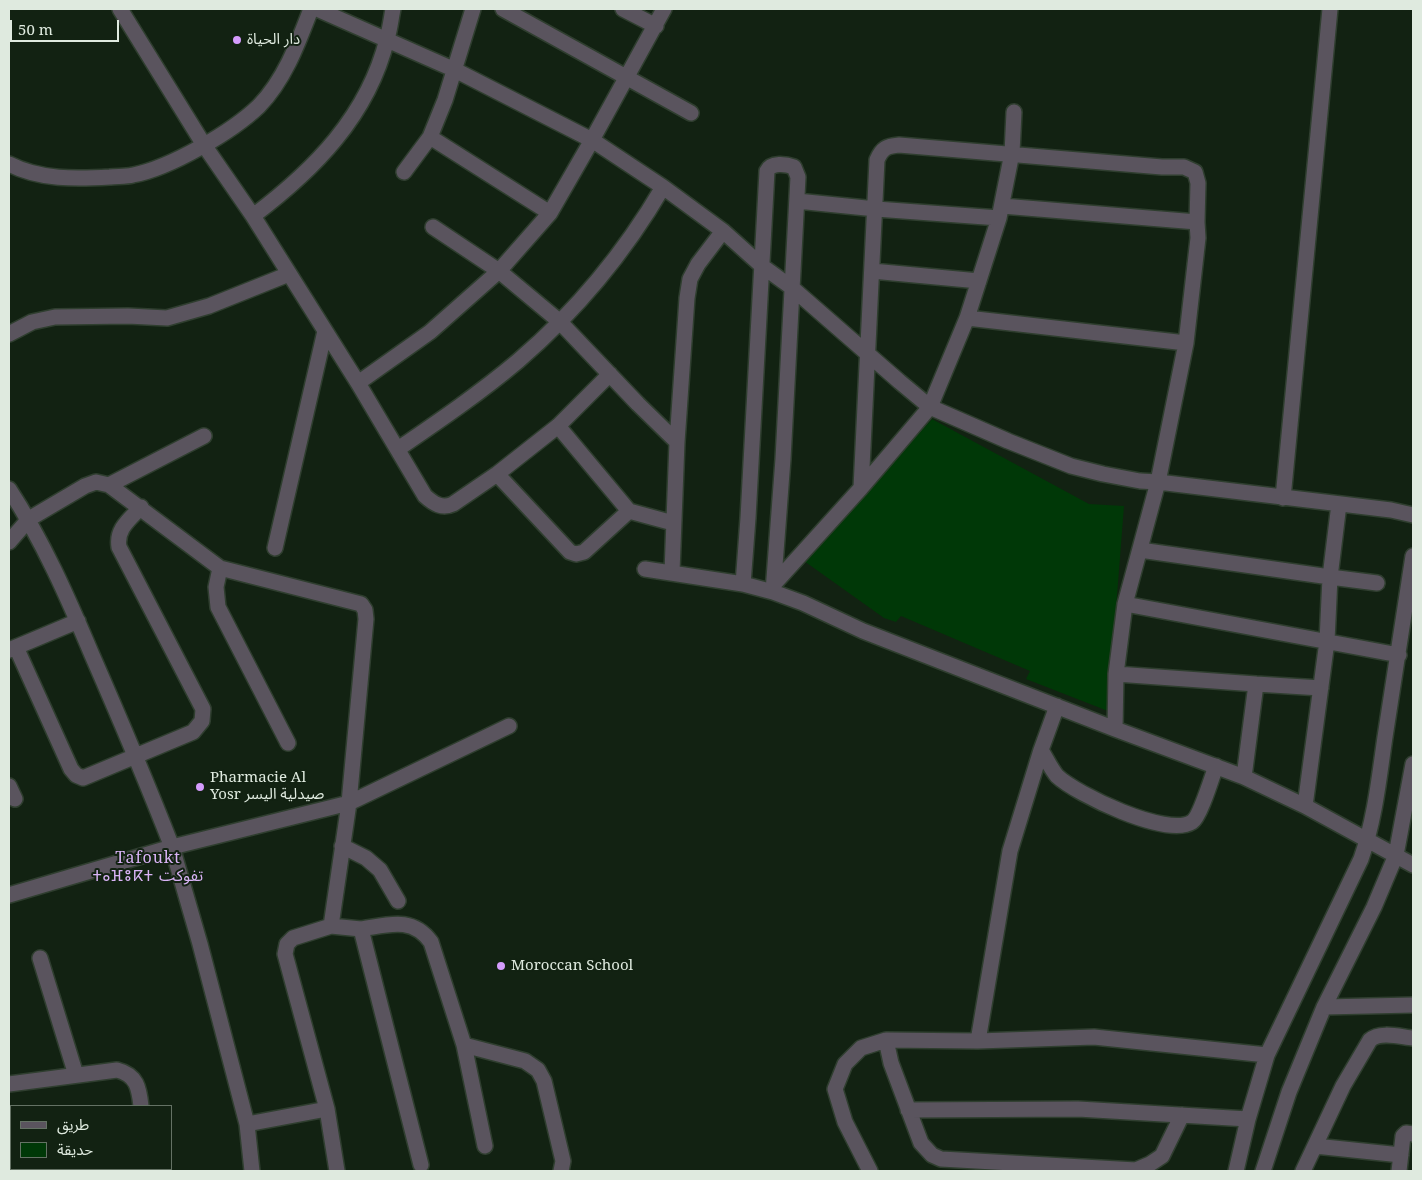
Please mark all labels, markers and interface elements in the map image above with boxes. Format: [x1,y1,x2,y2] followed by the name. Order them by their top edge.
[12,10,121,42] scale bar
[18,19,53,39] text: 50 m
[247,31,300,49] place label: دار الحياة
[231,34,243,46] marker: دار الحياة
[210,769,324,804] place label: Pharmacie Al Yosr صيدلية اليسر
[194,781,206,793] marker: Pharmacie Al Yosr صيدلية اليسر
[96,848,200,886] district label: Tafoukt ⵜⴰⴼⵓⴽⵜ تفوكت
[511,957,633,975] place label: Moroccan School
[495,960,507,972] marker: Moroccan School
[10,1105,172,1170] legend
[57,1114,89,1134] text: طريق
[57,1139,93,1159] text: حديقة

